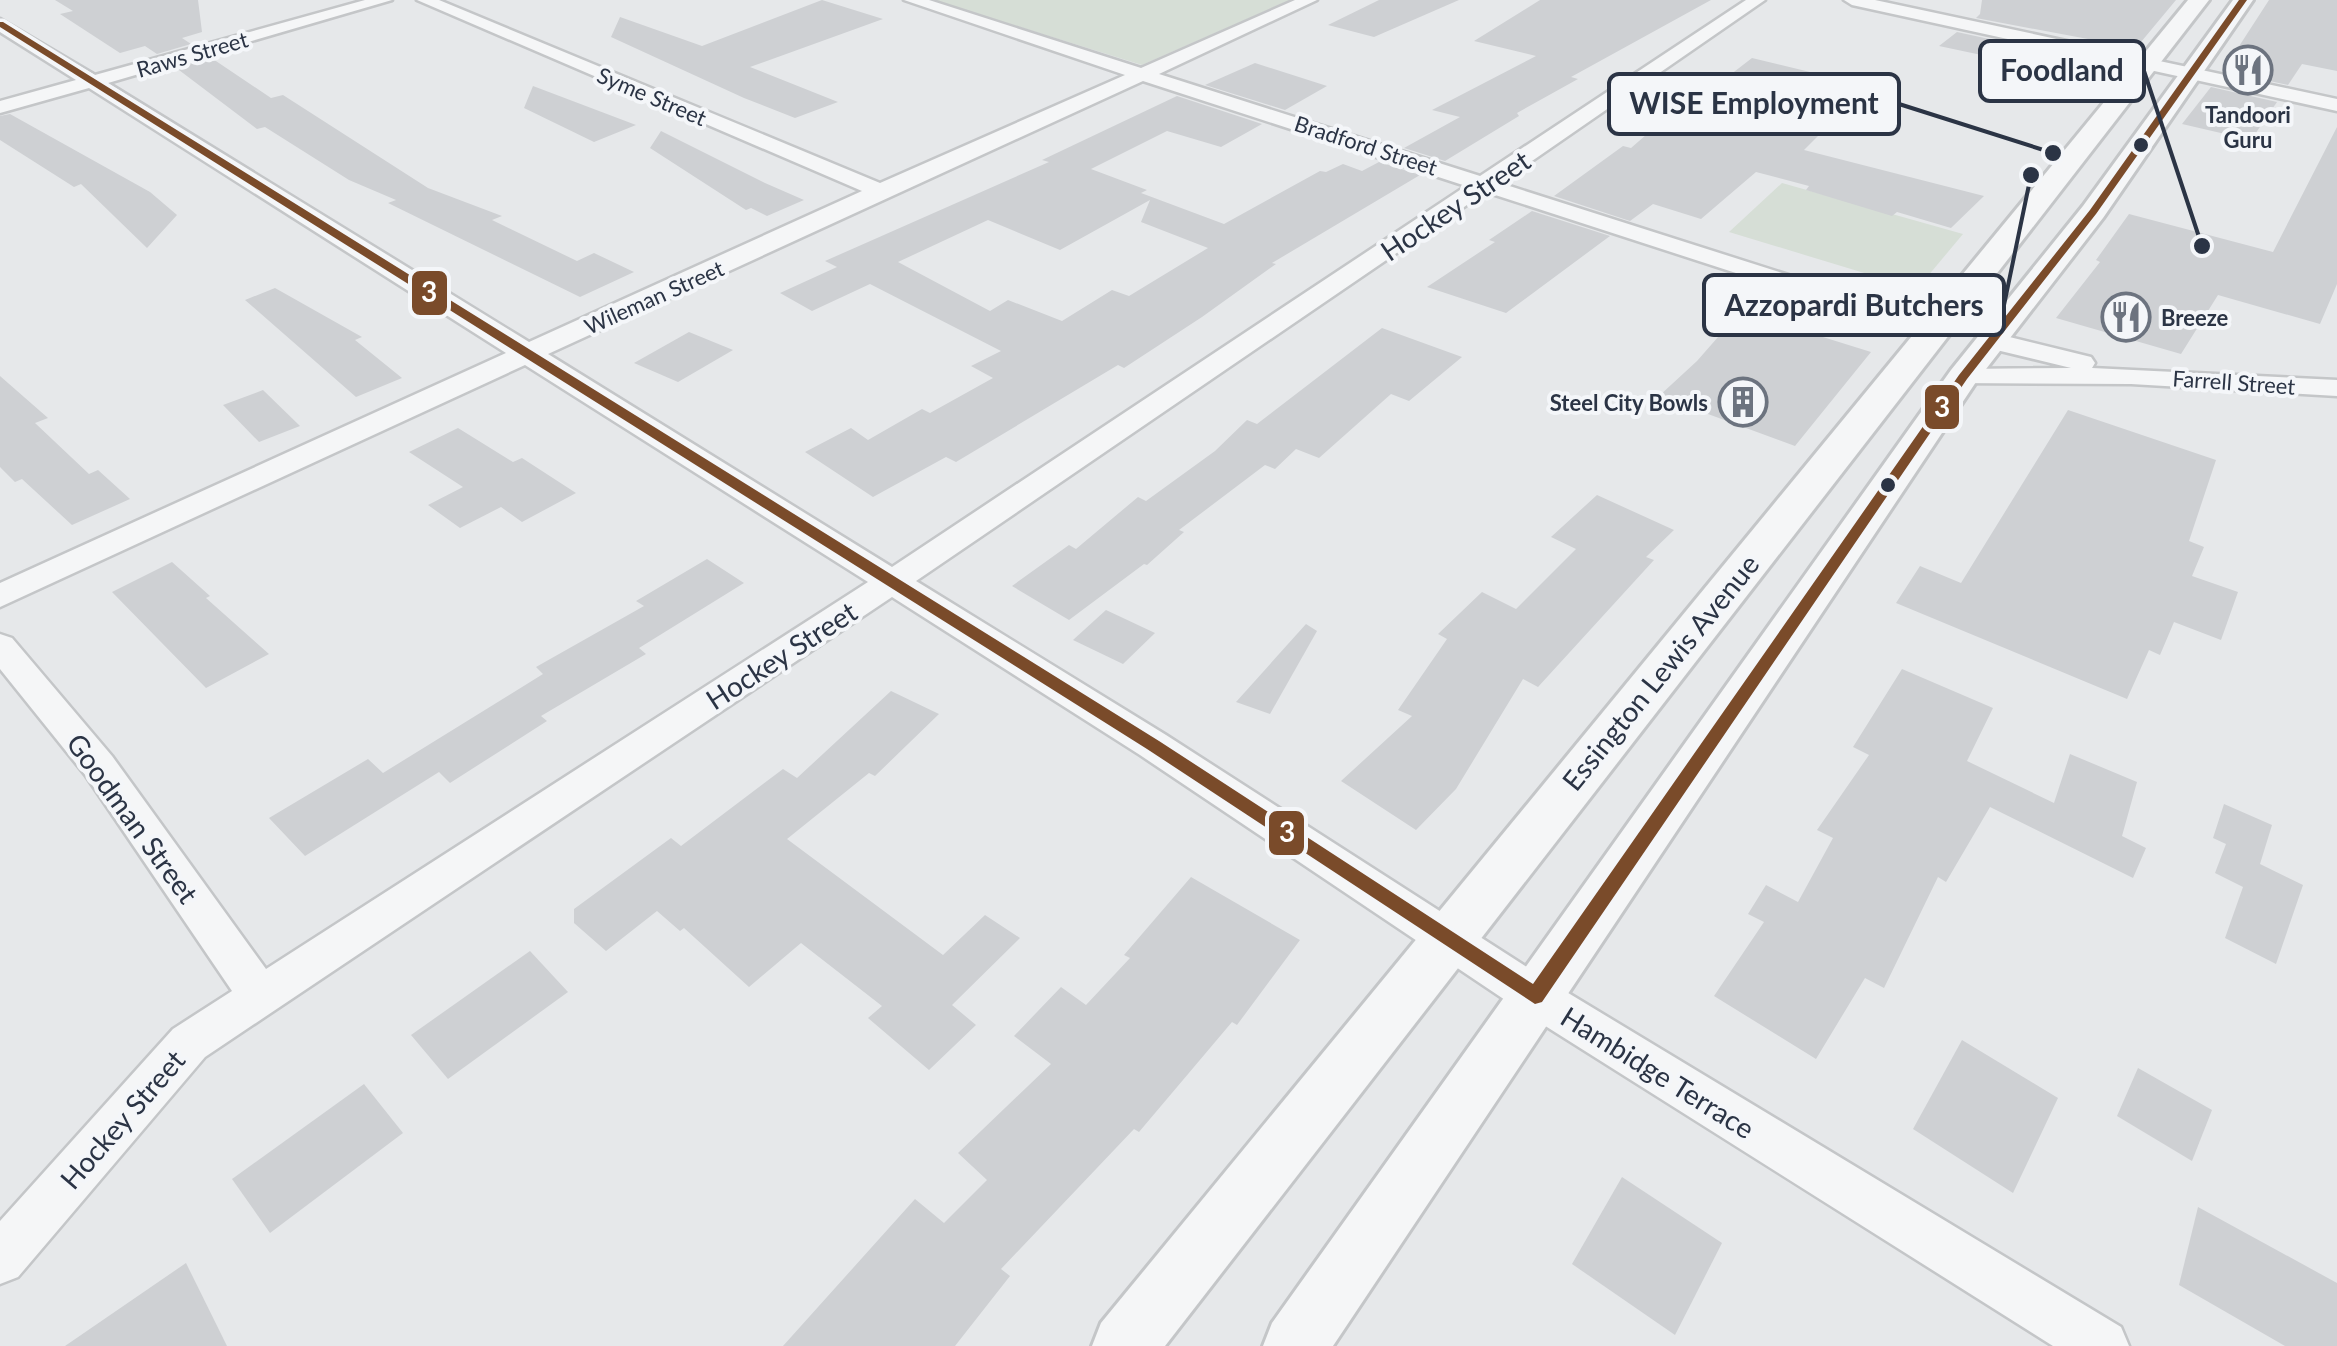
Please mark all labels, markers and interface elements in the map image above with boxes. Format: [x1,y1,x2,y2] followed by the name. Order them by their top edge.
[133,25,251,83] street label: Raws Street
[1980,41,2144,101] callout: Foodland
[2222,44,2274,96] restaurant icon: Tandoori Guru
[2000,51,2124,87] text: Foodland
[593,61,711,131] street label: Syme Street
[1609,74,1899,134] callout: WISE Employment
[1629,84,1879,120] text: WISE Employment
[2205,101,2291,153] place label: Tandoori Guru
[1291,109,1441,181] street label: Bradford Street
[2131,135,2151,155] unlabelled marker
[1374,143,1536,267] street label: Hockey Street
[580,254,728,340] street label: Wileman Street
[410,269,449,317] line badge: 3
[421,274,437,308] text: 3
[1704,275,2004,335] callout: Azzopardi Butchers
[1723,286,1984,322] text: Azzopardi Butchers
[2100,291,2152,343] restaurant icon: Breeze
[2161,304,2229,331] place label: Breeze
[2172,364,2296,400] street label: Farrell Street
[1717,376,1769,428] building icon: Steel City Bowls
[1923,383,1961,431] line badge: 3
[1550,389,1708,416] place label: Steel City Bowls
[1934,389,1950,423] text: 3
[1878,475,1898,495] unlabelled marker
[1554,547,1766,797] street label: Essington Lewis Avenue
[699,594,863,716] street label: Hockey Street
[60,727,206,909] street label: Goodman Street
[1267,809,1306,857] line badge: 3
[1279,814,1295,848] text: 3
[1555,999,1761,1145] street label: Hambidge Terrace
[53,1043,191,1195] street label: Hockey Street

